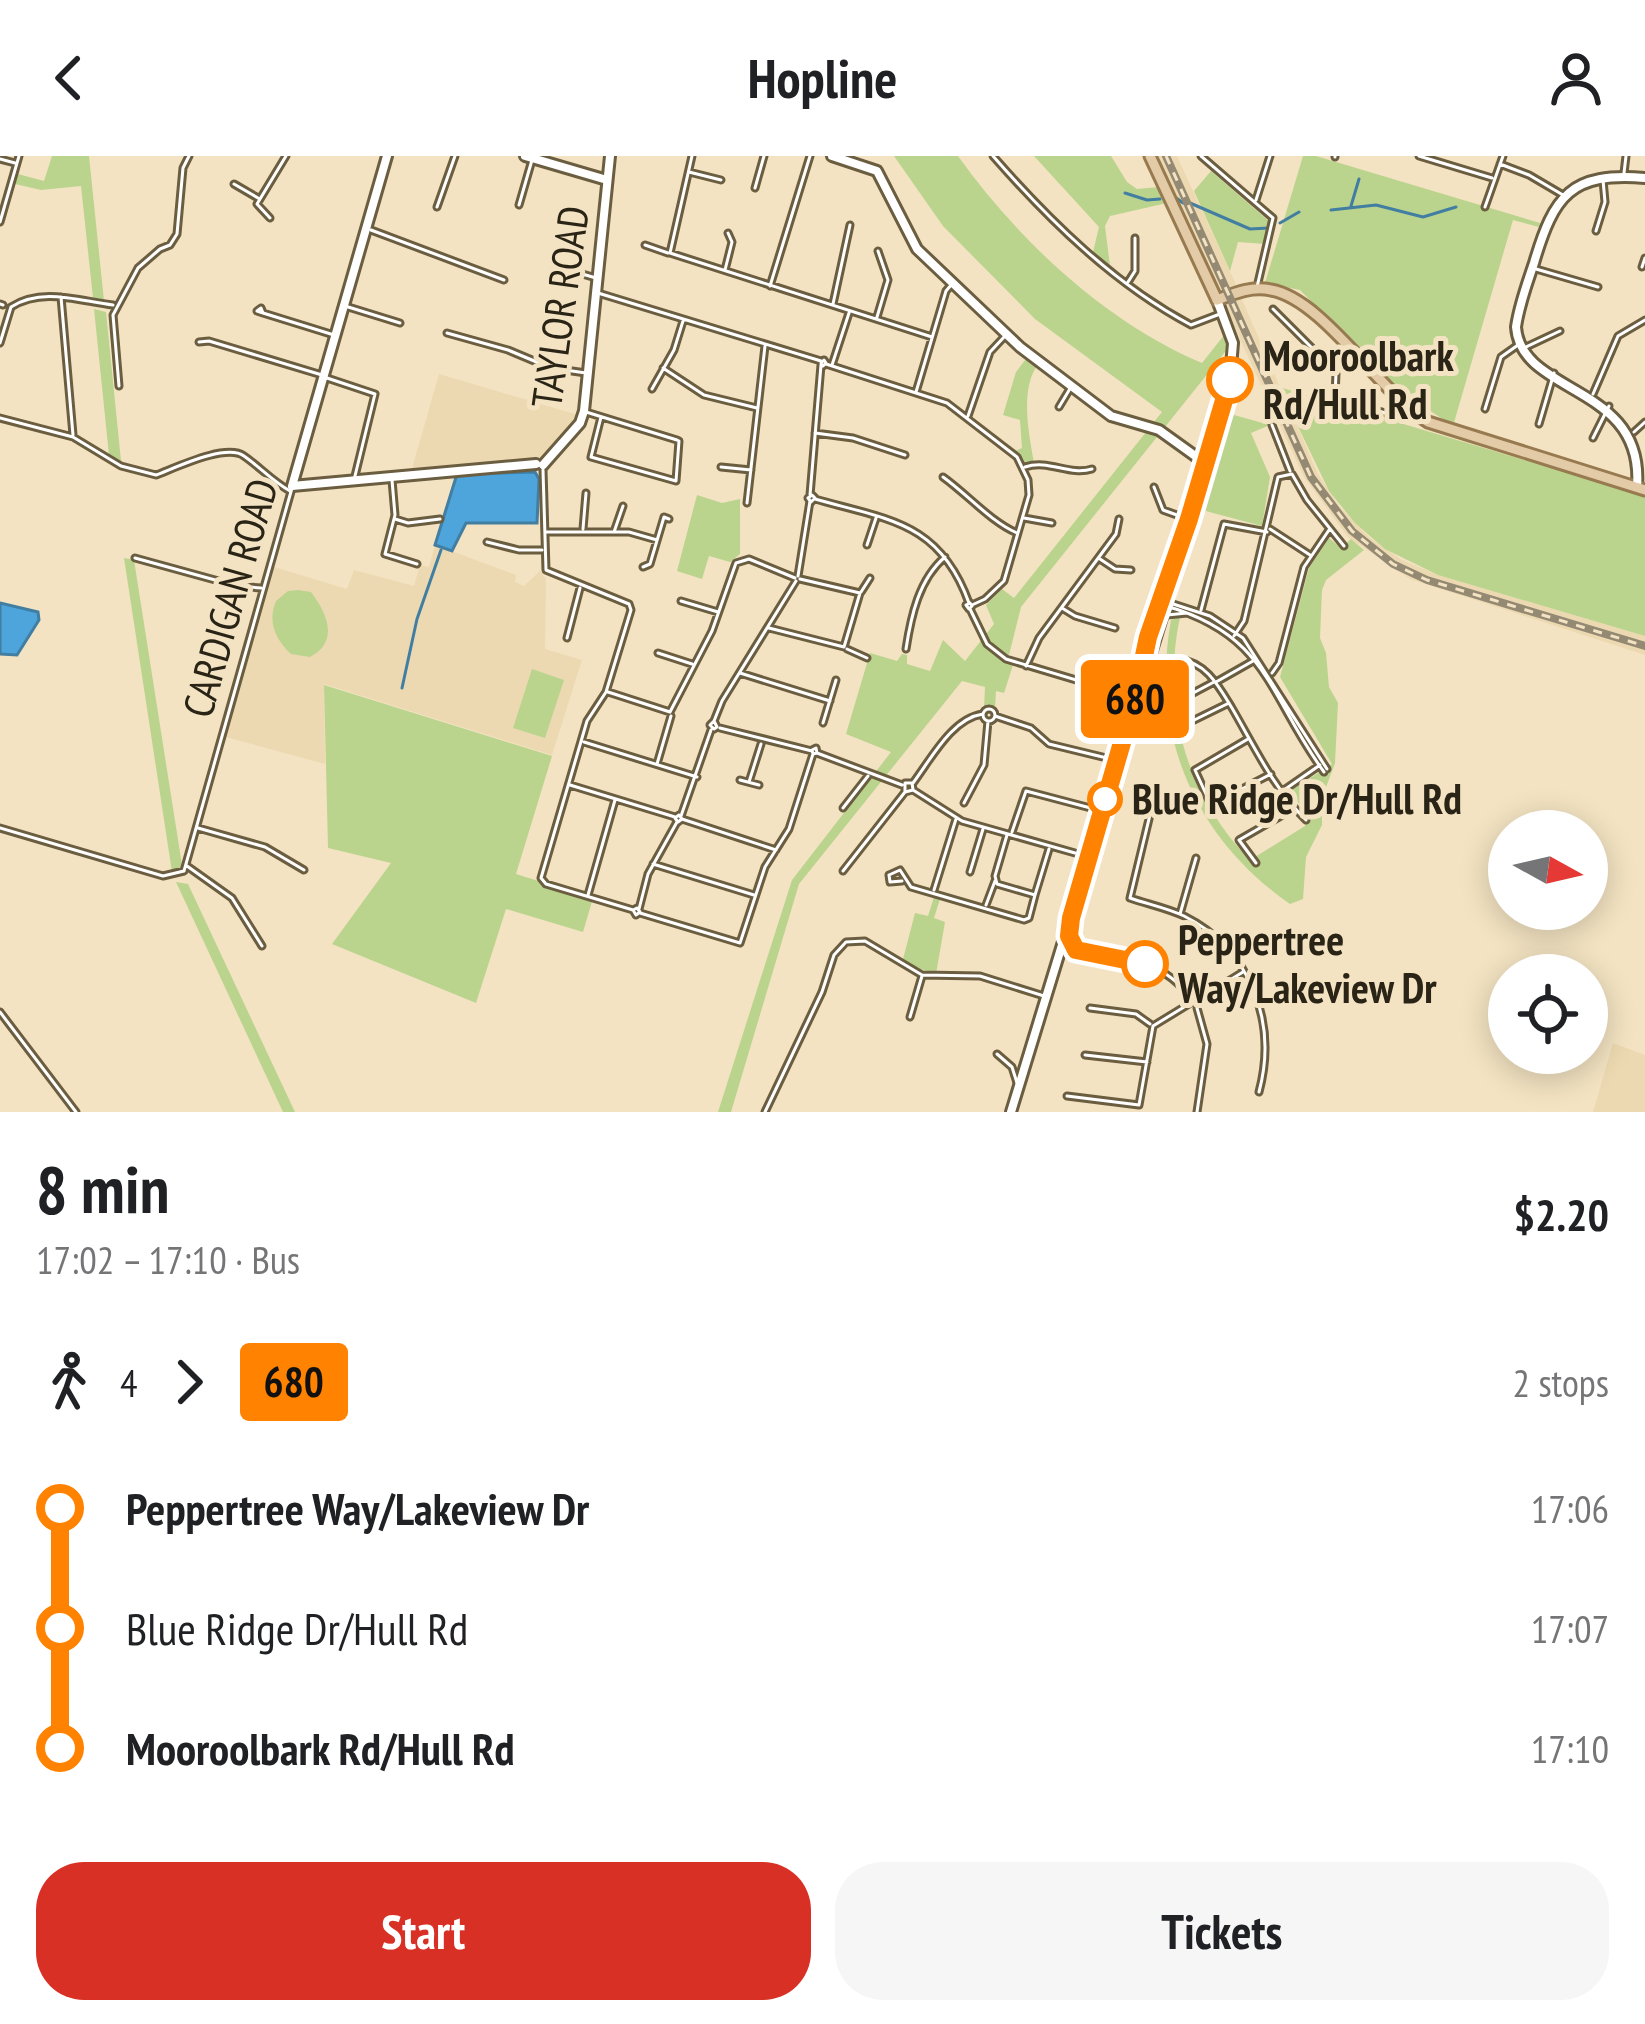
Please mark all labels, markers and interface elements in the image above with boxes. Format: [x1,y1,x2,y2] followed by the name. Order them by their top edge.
[748,43,897,113] text: Hopline
[36,45,102,111] icon: back
[1543,45,1609,111] icon: person
[518,202,601,411] street label: TAYLOR ROAD
[1263,328,1454,431] place label: Mooroolbark Rd/Hull Rd
[1208,358,1252,402] marker: Mooroolbark Rd/Hull Rd
[169,472,290,723] street label: CARDIGAN ROAD
[1066,660,1204,738] line badge: 680
[1105,671,1165,726] text: 680
[1132,771,1462,826] place label: Blue Ridge Dr/Hull Rd
[1089,783,1121,815] marker: Blue Ridge Dr/Hull Rd
[1488,810,1608,930] north arrow
[1488,810,1608,1074] map controls
[1177,912,1437,1015] place label: Peppertree Way/Lakeview Dr
[1123,942,1167,986] marker: Peppertree Way/Lakeview Dr
[1488,954,1608,1074] button: locate
[36,1146,169,1231] text: 8 min
[1513,1185,1609,1243] text: $2.20
[36,1234,300,1285] text: 17:02 – 17:10 · Bus
[36,1349,102,1415] icon: walk
[156,1349,222,1415] icon: forward
[264,1354,324,1409] text: 680
[120,1357,138,1408] text: 4
[1513,1357,1609,1408] text: 2 stops
[126,1479,589,1537] text: Peppertree Way/Lakeview Dr
[1531,1483,1609,1534] text: 17:06
[126,1599,468,1657] text: Blue Ridge Dr/Hull Rd
[1531,1603,1609,1654] text: 17:07
[126,1719,515,1777] text: Mooroolbark Rd/Hull Rd
[1531,1723,1609,1774] text: 17:10
[36,1862,811,2000] button: Start
[835,1862,1609,2000] button: Tickets

